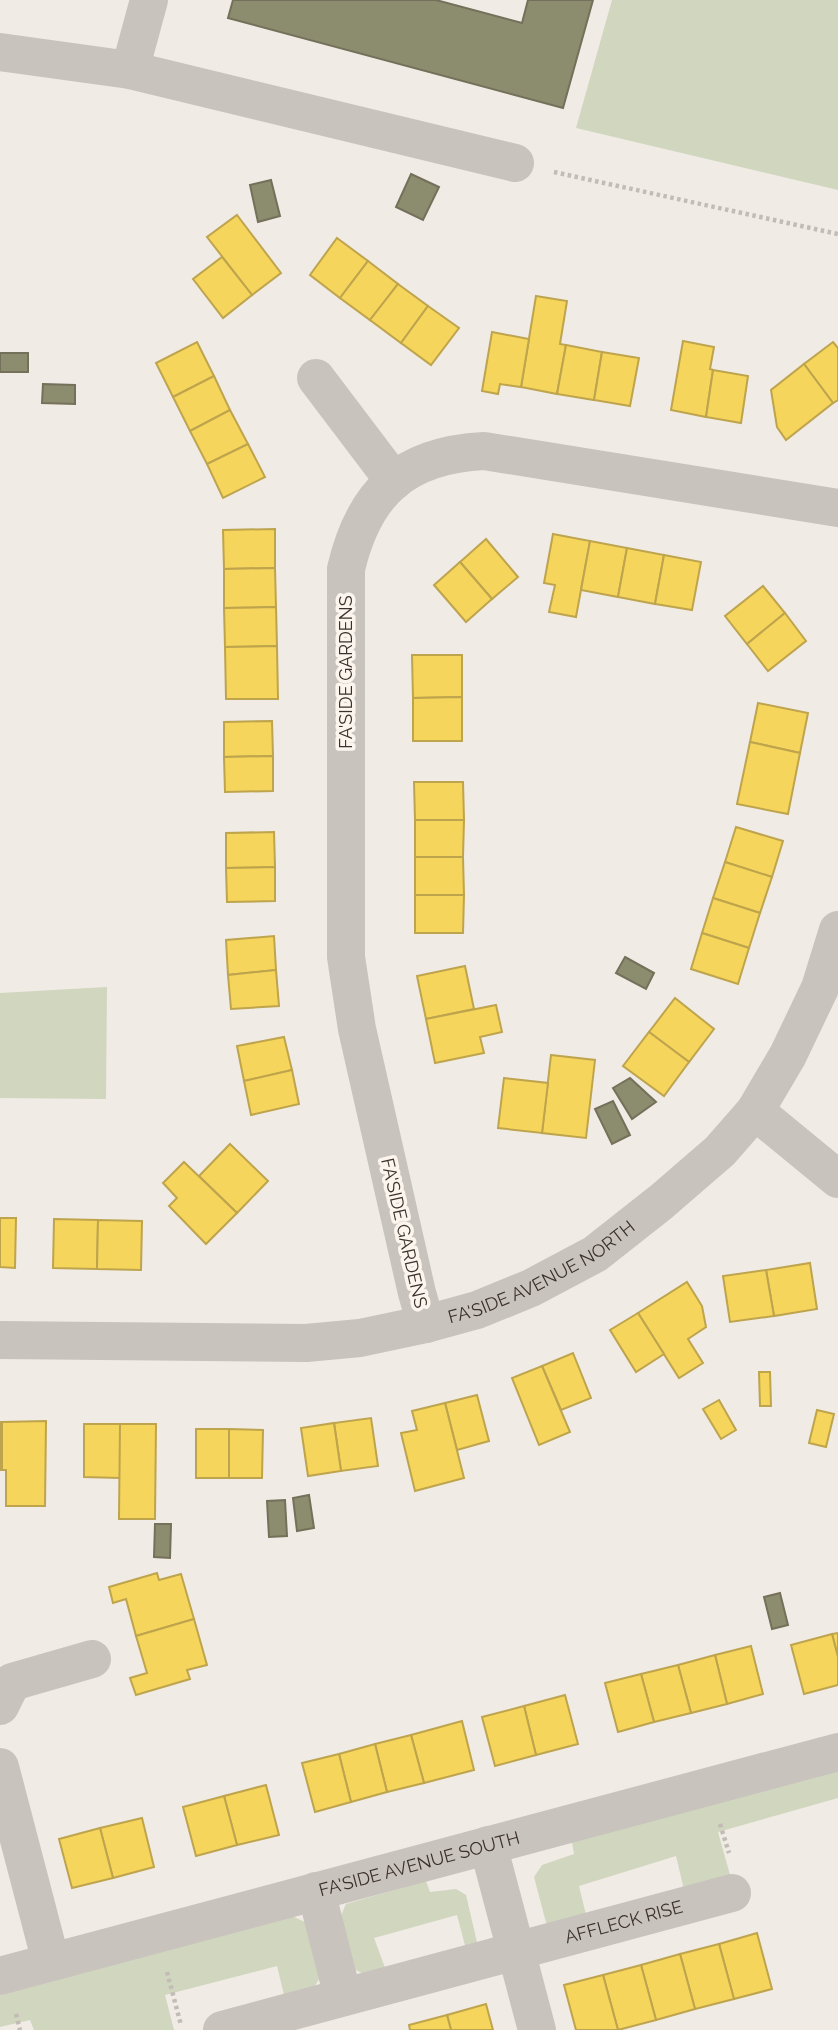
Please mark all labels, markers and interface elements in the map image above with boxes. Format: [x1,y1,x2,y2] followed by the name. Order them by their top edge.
[335,595,356,749] street label: FA'SIDE GARDENS
[377,1156,432,1310] street label: FA'SIDE GARDENS
[446,1216,639,1327] street label: FA'SIDE AVENUE NORTH
[316,1827,522,1900] street label: FA'SIDE AVENUE SOUTH
[562,1896,685,1947] street label: AFFLECK RISE

